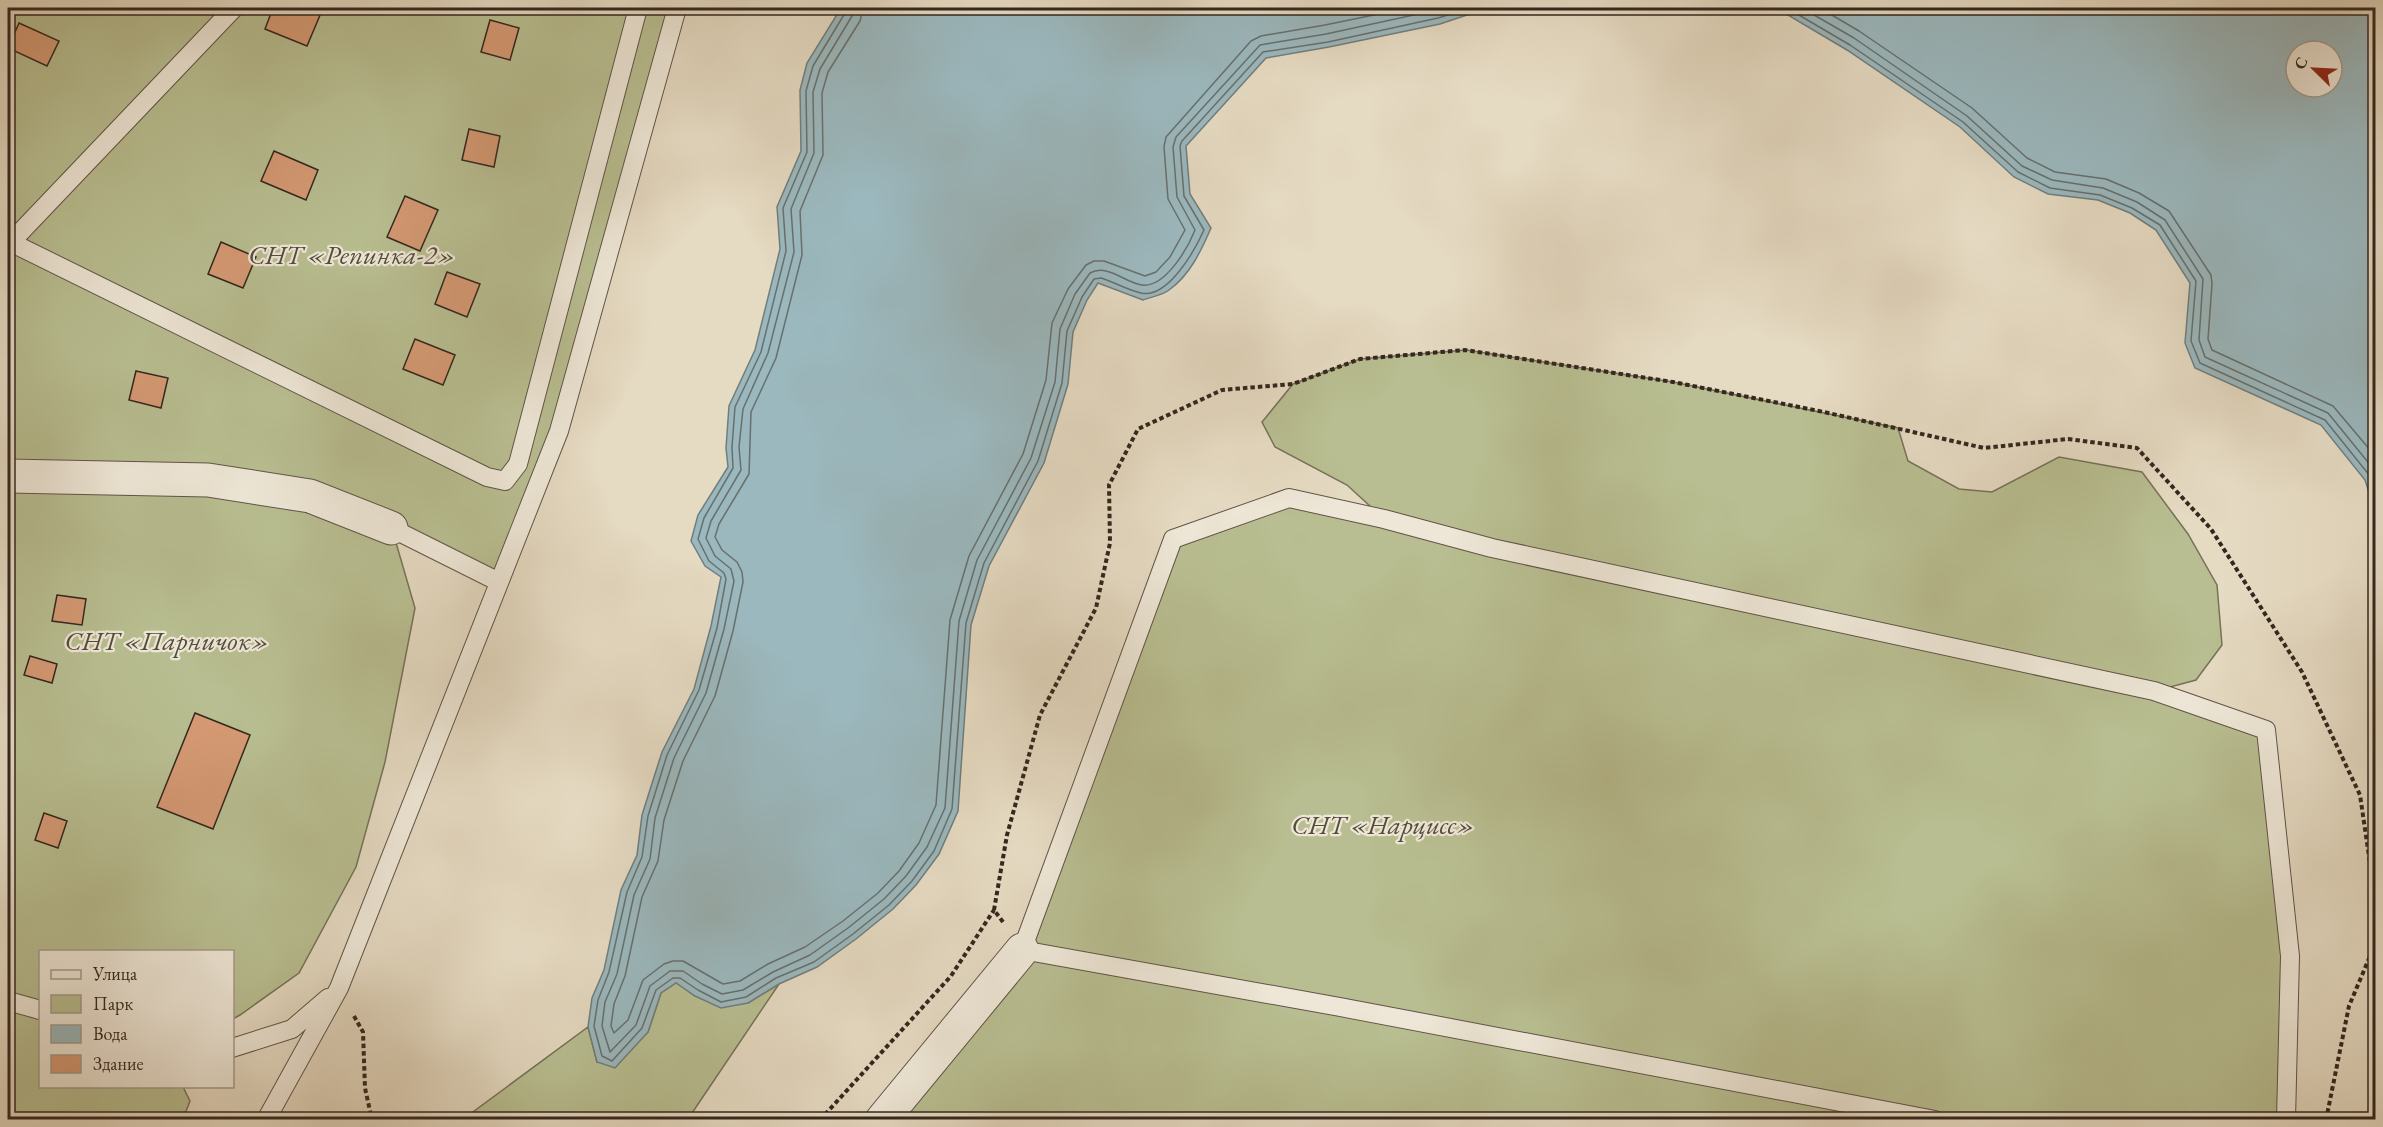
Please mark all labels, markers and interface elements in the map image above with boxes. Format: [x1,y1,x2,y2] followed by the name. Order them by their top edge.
[2284,39,2344,99] north arrow
[2289,54,2313,73] text: С
[248,237,456,272] park label: СНТ «Репинка-2»
[65,623,269,658] park label: СНТ «Парничок»
[1291,807,1475,842] park label: СНТ «Нарцисс»
[39,950,234,1088] legend
[92,962,138,985] text: Улица
[93,992,133,1015] text: Парк
[93,1022,128,1045] text: Вода
[93,1052,143,1075] text: Здание

